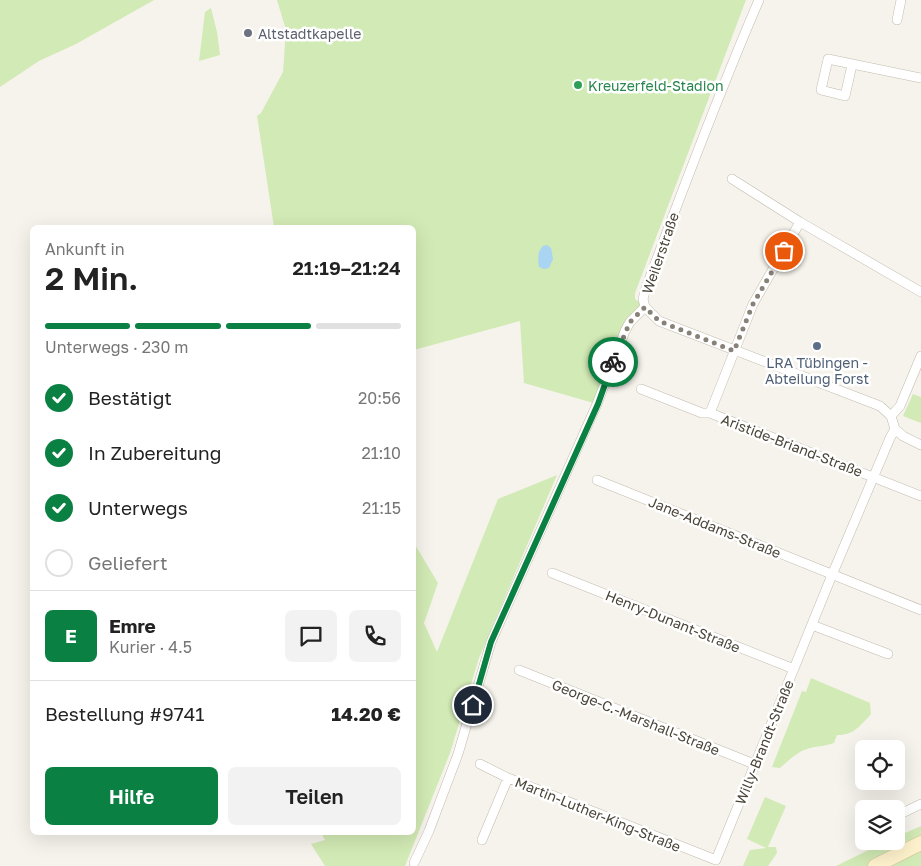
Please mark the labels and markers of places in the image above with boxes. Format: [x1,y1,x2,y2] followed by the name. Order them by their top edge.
[258,25,361,42] place label: Altstadtkapelle
[242,27,254,39] marker: Altstadtkapelle
[588,77,724,94] place label: Kreuzerfeld-Stadion
[572,79,584,91] marker: Kreuzerfeld-Stadion
[763,230,805,272] pin
[811,340,823,352] marker: LRA Tübingen - Abteilung Forst
[765,354,869,387] place label: LRA Tübingen - Abteilung Forst
[452,684,494,726] pin

